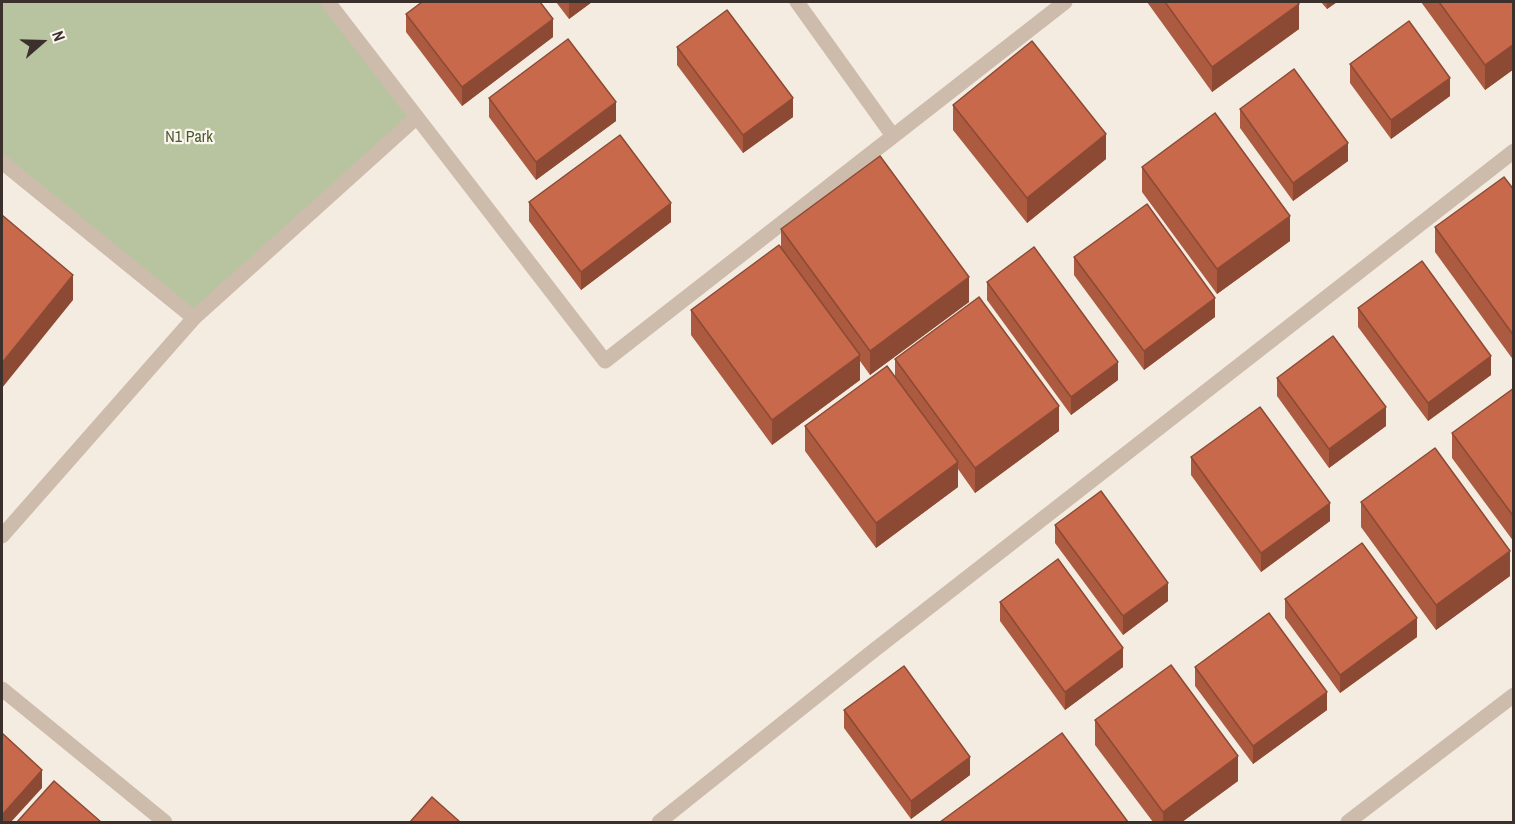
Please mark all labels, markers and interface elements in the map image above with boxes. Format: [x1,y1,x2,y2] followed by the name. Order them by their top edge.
[12,12,72,72] north arrow
[47,28,71,44] text: N
[165,128,213,148] park label: N1 Park

